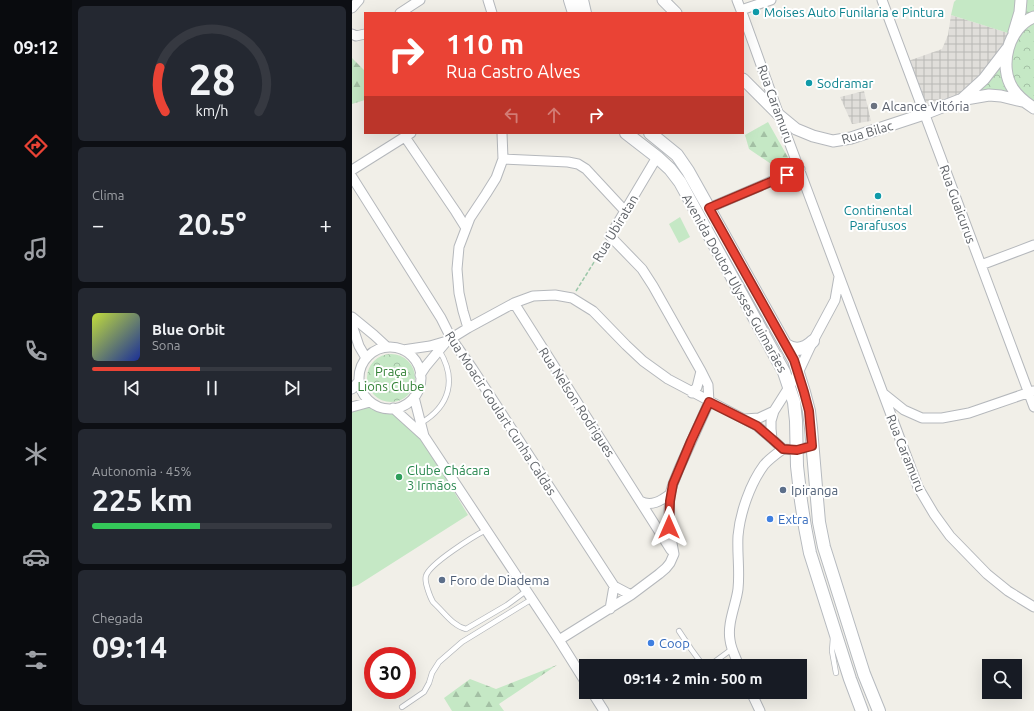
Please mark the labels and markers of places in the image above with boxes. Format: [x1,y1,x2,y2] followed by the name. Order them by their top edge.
[764,5,944,19] place label: Moises Auto Funilaria e Pintura
[751,7,761,17] marker: Moises Auto Funilaria e Pintura
[817,76,874,90] place label: Sodramar
[804,78,814,88] marker: Sodramar
[882,99,969,113] place label: Alcance Vitória
[869,101,879,111] marker: Alcance Vitória
[770,158,804,192] pin
[873,191,883,201] marker: Continental Parafusos
[844,203,913,232] place label: Continental Parafusos
[407,463,490,492] place label: Clube Chácara 3 Irmãos
[394,472,404,482] marker: Clube Chácara 3 Irmãos
[791,483,838,497] place label: Ipiranga
[778,485,788,495] marker: Ipiranga
[778,512,809,526] place label: Extra
[765,514,775,524] marker: Extra
[450,573,549,587] place label: Foro de Diadema
[437,575,447,585] marker: Foro de Diadema
[659,636,690,650] place label: Coop
[646,638,656,648] marker: Coop

